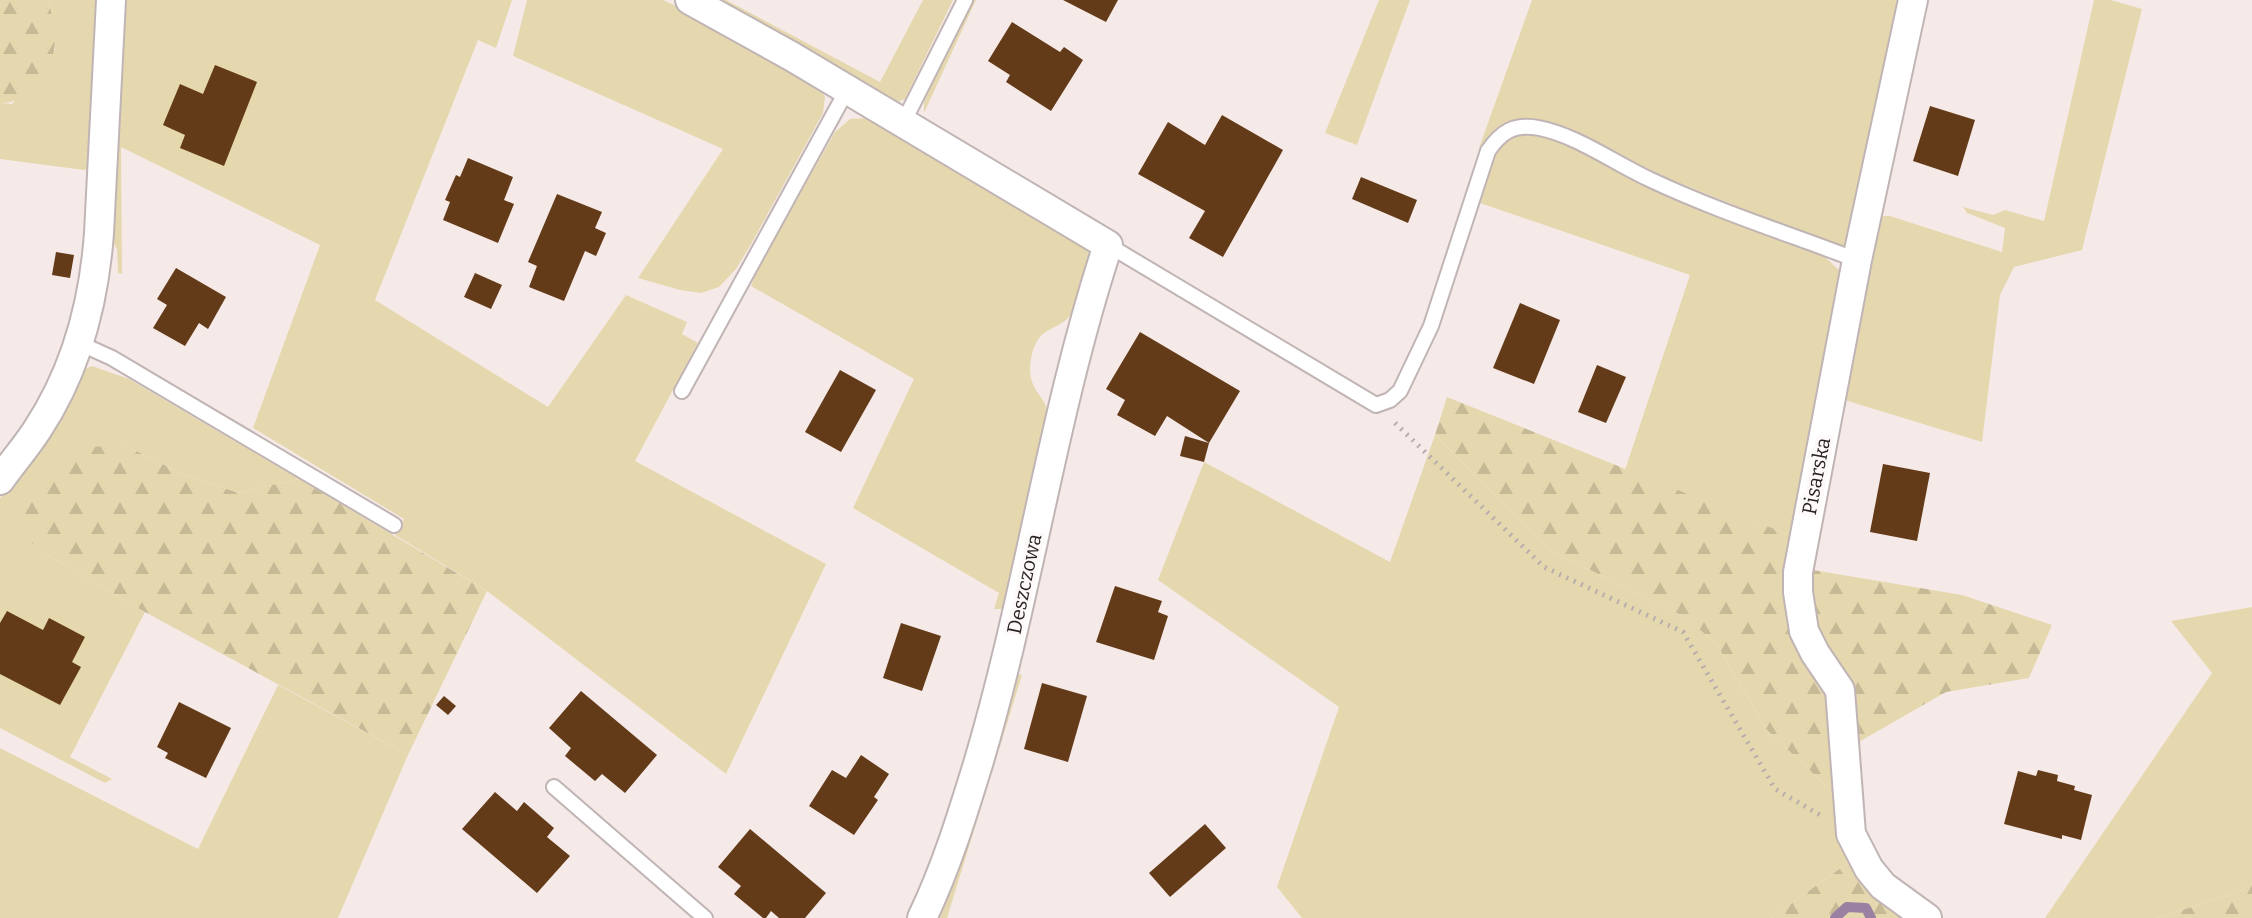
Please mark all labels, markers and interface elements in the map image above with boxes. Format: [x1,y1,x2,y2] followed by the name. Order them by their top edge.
[1797,435,1835,517] street label: Pisarska
[1002,532,1046,636] street label: Deszczowa

